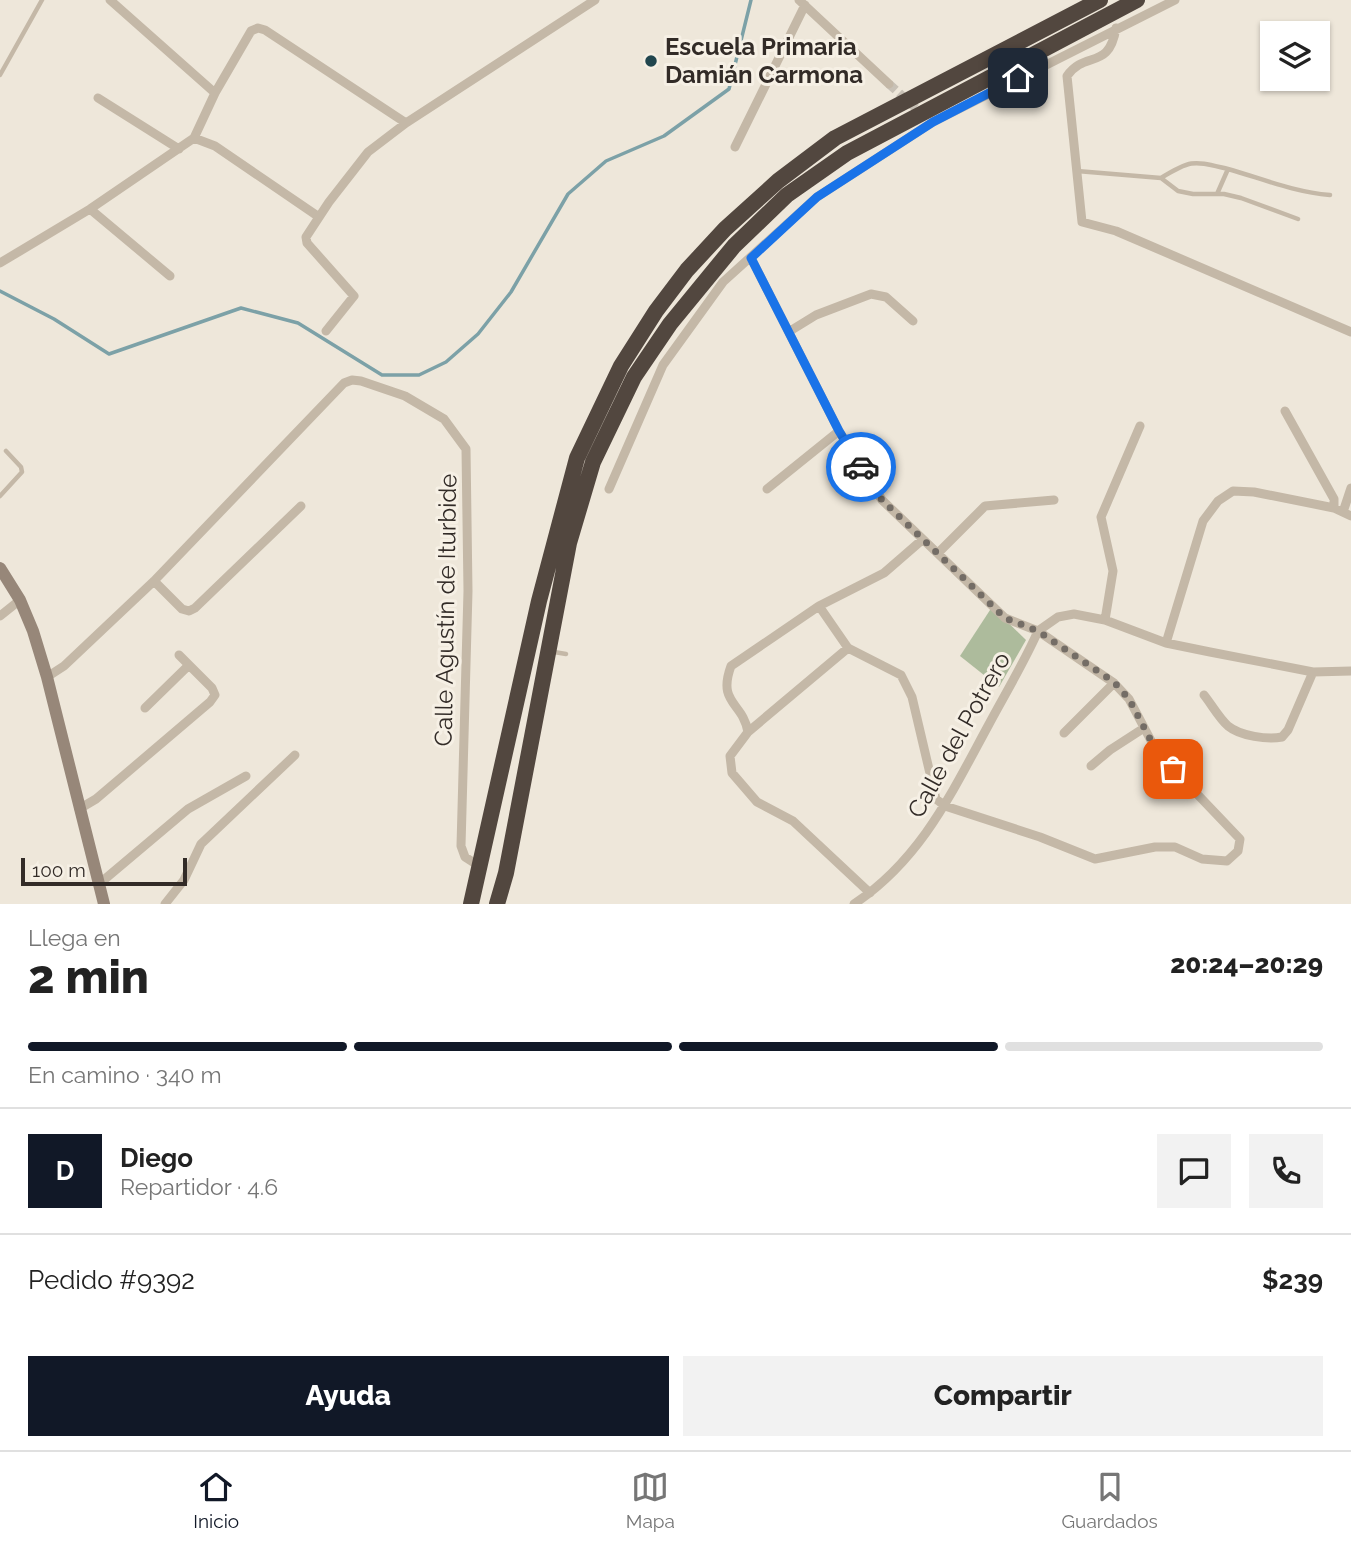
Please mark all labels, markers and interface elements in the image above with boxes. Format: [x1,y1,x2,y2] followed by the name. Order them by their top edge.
[1260,21,1330,91] map controls
[1260,21,1330,91] button: layers
[665,32,863,89] place label: Escuela Primaria Damián Carmona
[988,48,1048,108] pin
[643,53,659,69] marker: Escuela Primaria Damián Carmona
[999,59,1037,97] icon: home
[826,432,896,502] courier
[842,448,880,486] icon: car
[429,473,462,747] street label: Calle Agustín de Iturbide
[901,647,1016,823] street label: Calle del Potrero
[1143,739,1203,799] pin
[1154,750,1192,788] icon: bag
[21,855,187,887] scale bar
[32,859,86,881] text: 100 m
[28,924,121,951] text: Llega en
[1170,949,1323,979] text: 20:24–20:29
[28,950,149,1004] text: 2 min
[28,1061,222,1088] text: En camino · 340 m
[1157,1134,1231,1208] button: chat
[1249,1134,1323,1208] button: phone
[120,1143,193,1173] text: Diego
[56,1156,74,1186] text: D
[120,1173,278,1200] text: Repartidor · 4.6
[28,1265,195,1295] text: Pedido #9392
[1262,1265,1323,1295] text: $239
[28,1356,669,1436] button: Ayuda
[683,1356,1323,1436] button: Compartir
[193,1468,239,1532] tab: Inicio
[626,1468,675,1532] tab: Mapa
[1062,1468,1158,1532] tab: Guardados

